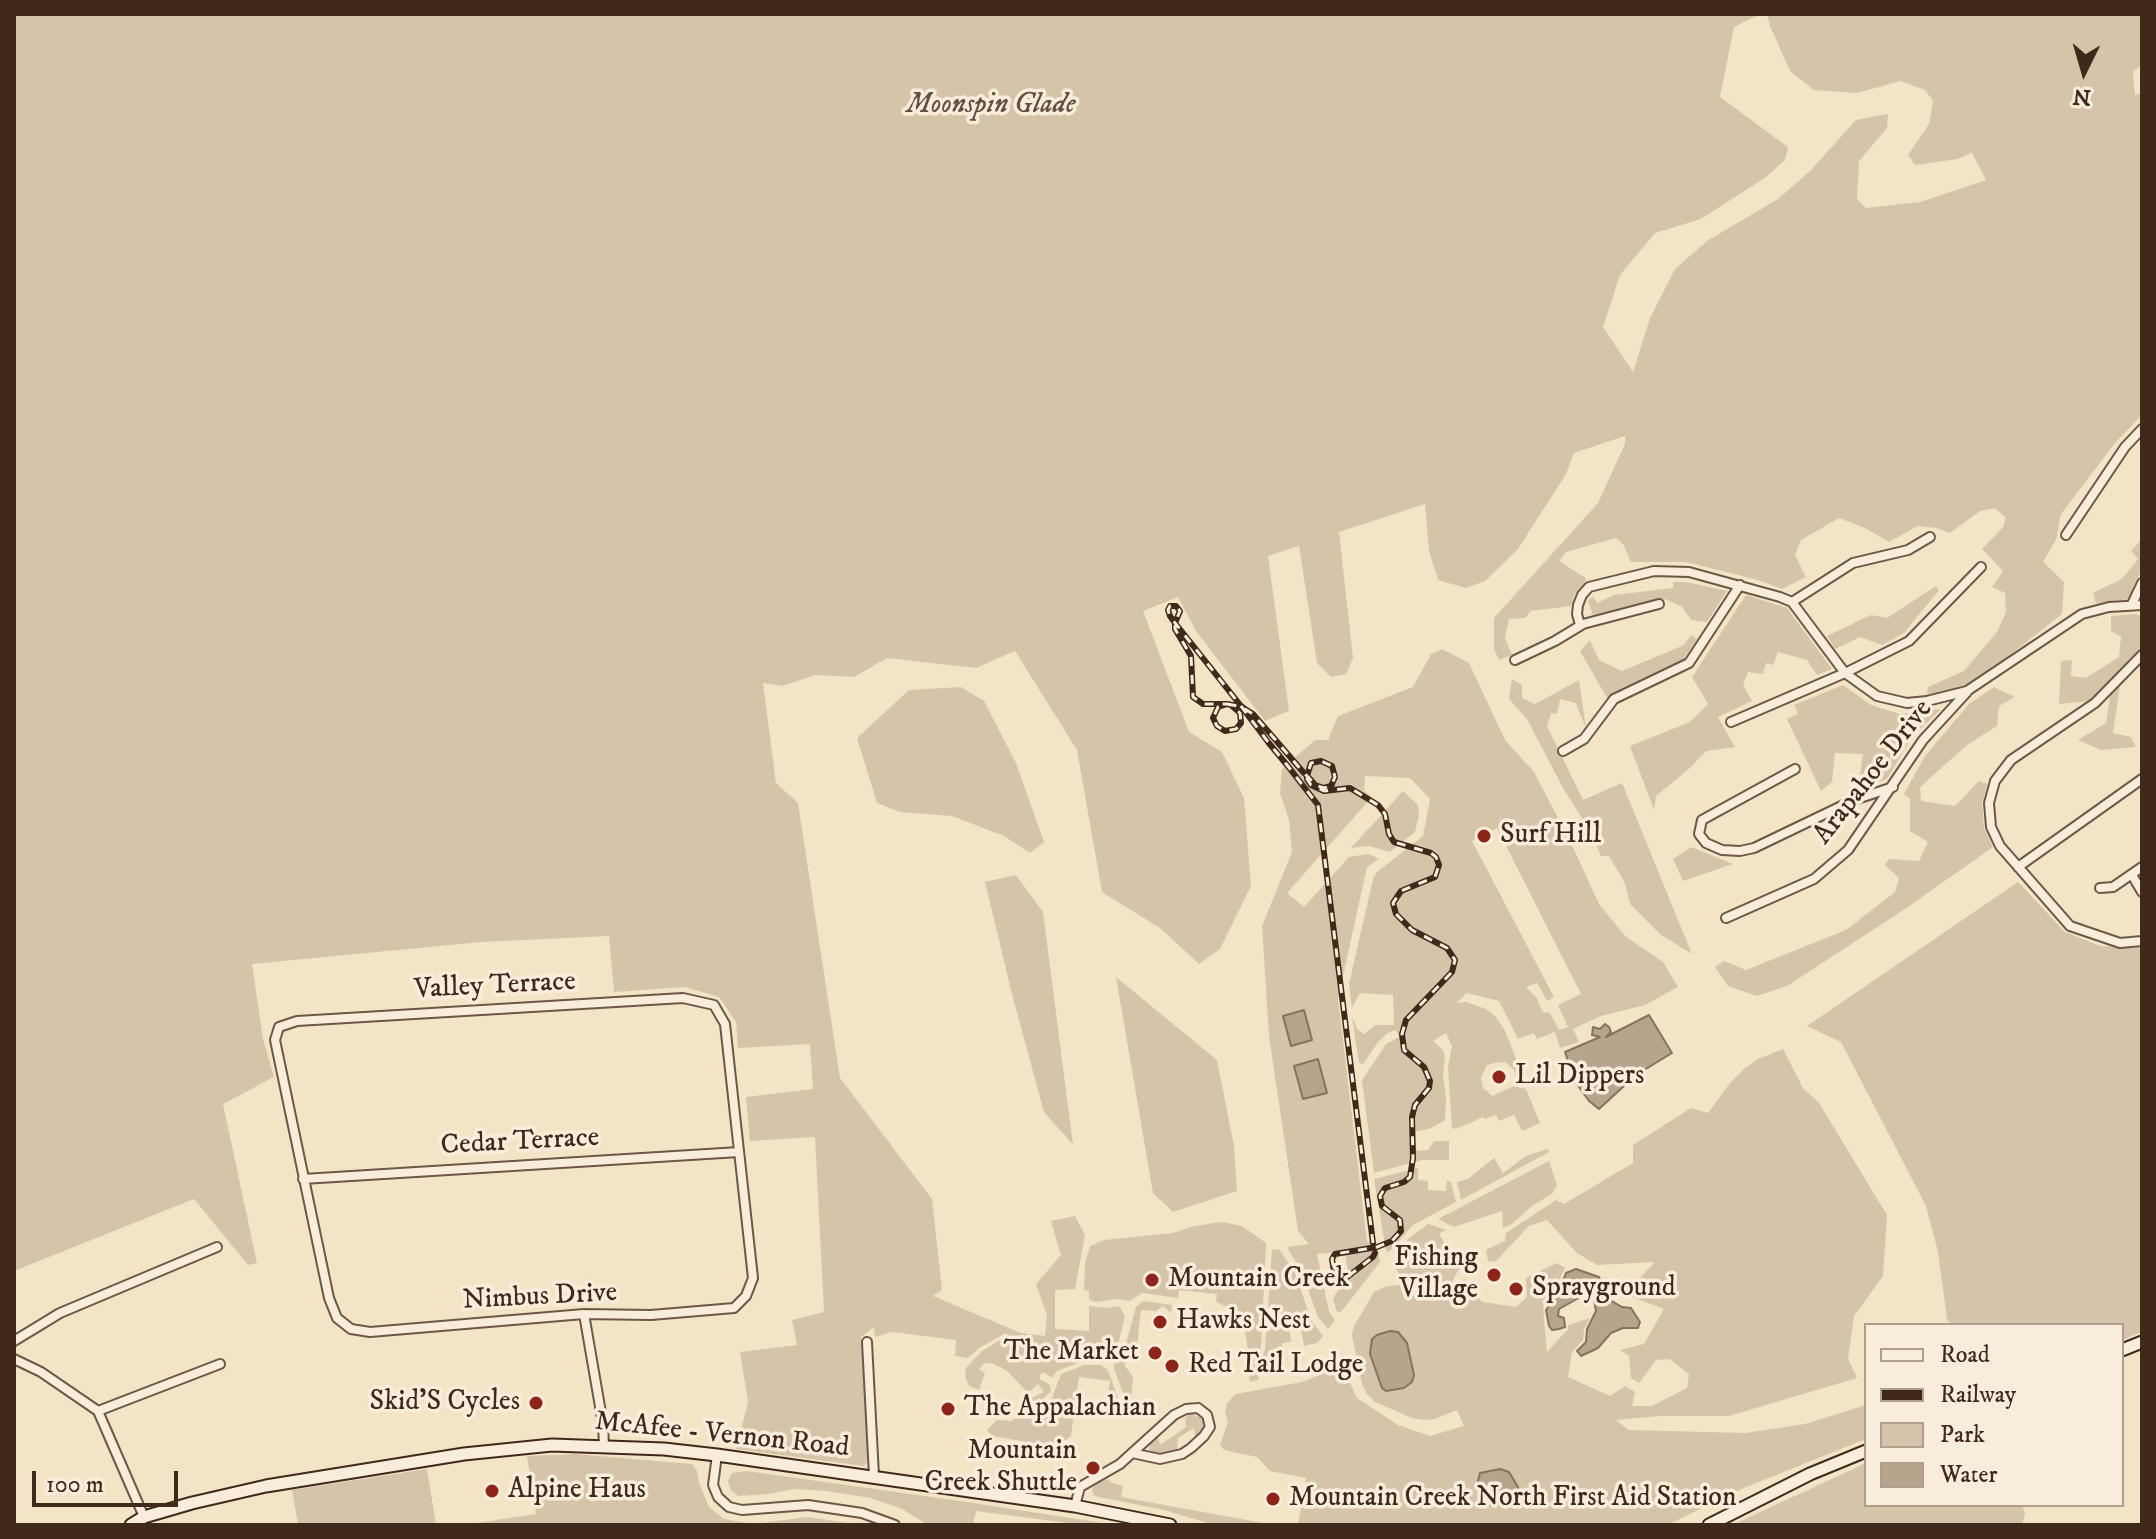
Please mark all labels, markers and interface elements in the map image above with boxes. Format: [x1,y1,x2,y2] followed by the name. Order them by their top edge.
[2044,32,2124,112] north arrow
[2072,82,2092,111] text: N
[906,89,1076,123] park label: Moonspin Glade
[1807,694,1941,852] street label: Arapahoe Drive
[1500,819,1601,853] place label: Surf Hill
[1475,827,1493,845] marker: Surf Hill
[413,966,577,1008] street label: Valley Terrace
[1515,1060,1644,1094] place label: Lil Dippers
[1490,1068,1508,1086] marker: Lil Dippers
[440,1122,600,1164] street label: Cedar Terrace
[1394,1242,1478,1308] place label: Fishing Village
[1168,1263,1349,1297] place label: Mountain Creek
[1485,1266,1503,1284] marker: Fishing Village
[1143,1271,1161,1289] marker: Mountain Creek
[1532,1272,1676,1306] place label: Sprayground
[462,1277,618,1319] street label: Nimbus Drive
[1507,1280,1525,1298] marker: Sprayground
[1176,1305,1310,1339] place label: Hawks Nest
[1151,1313,1169,1331] marker: Hawks Nest
[1864,1323,2124,1507] legend
[1004,1336,1139,1370] place label: The Market
[1940,1340,1990,1370] text: Road
[1146,1344,1164,1362] marker: The Market
[1188,1349,1363,1383] place label: Red Tail Lodge
[1163,1357,1181,1375] marker: Red Tail Lodge
[1940,1380,2016,1410] text: Railway
[370,1386,520,1420] place label: Skid'S Cycles
[964,1392,1156,1426] place label: The Appalachian
[527,1394,545,1412] marker: Skid'S Cycles
[939,1400,957,1418] marker: The Appalachian
[593,1406,851,1466] street label: McAfee - Vernon Road
[1940,1420,1985,1450] text: Park
[924,1435,1077,1501] place label: Mountain Creek Shuttle
[36,1455,182,1505] scale bar
[1084,1459,1102,1477] marker: Mountain Creek Shuttle
[1940,1460,1997,1490] text: Water
[46,1470,104,1500] text: 100 m
[508,1474,646,1508] place label: Alpine Haus
[483,1482,501,1500] marker: Alpine Haus
[1289,1482,1737,1516] place label: Mountain Creek North First Aid Station
[1264,1490,1282,1508] marker: Mountain Creek North First Aid Station

